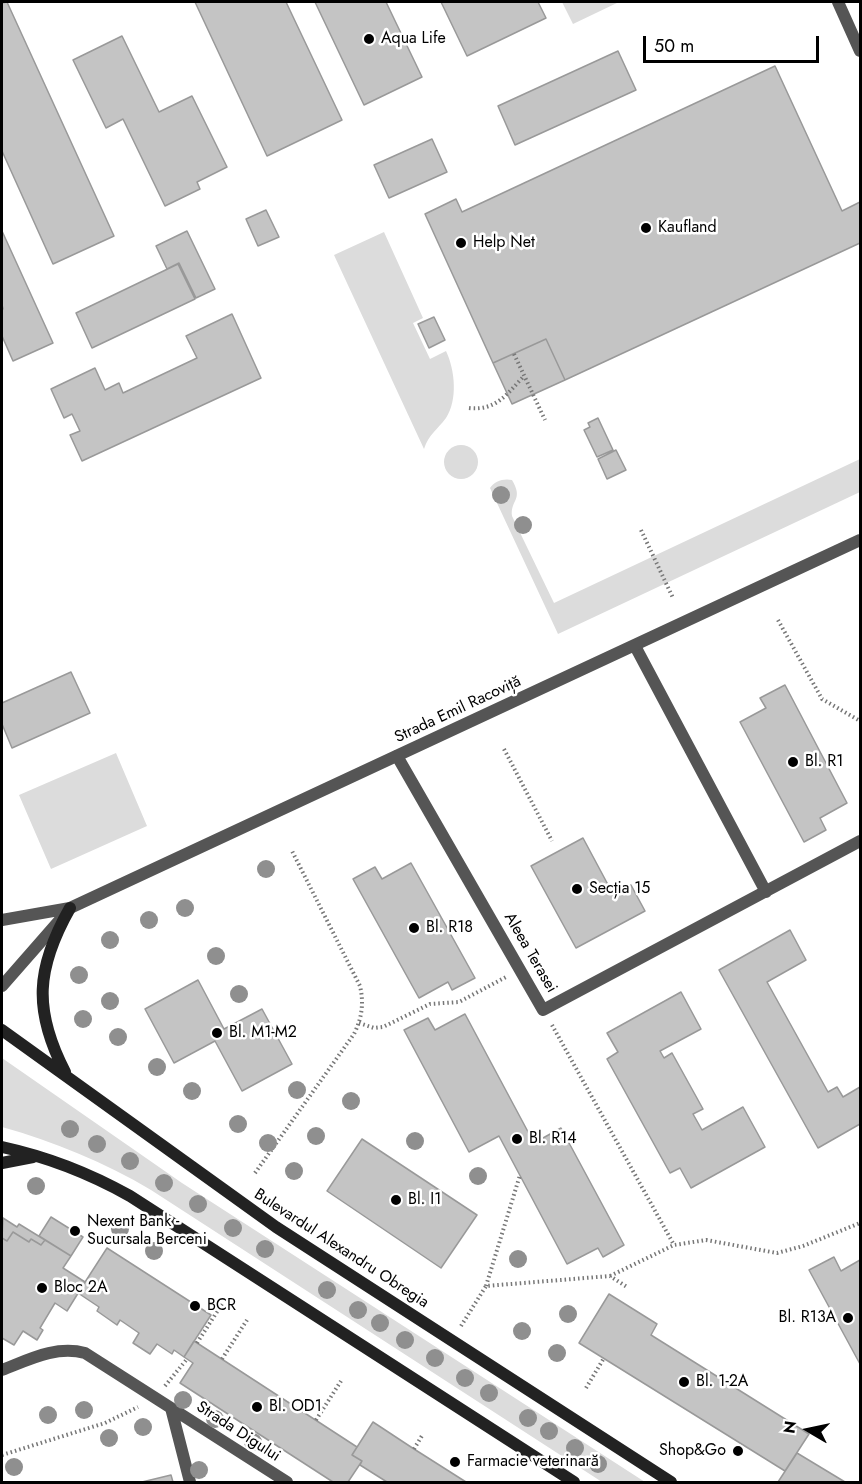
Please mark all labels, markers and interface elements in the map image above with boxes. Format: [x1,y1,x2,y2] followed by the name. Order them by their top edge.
[646,24,822,62] scale bar
[381,29,446,49] place label: Aqua Life
[362,32,376,46] marker: Aqua Life
[654,33,694,59] text: 50 m
[658,218,717,238] place label: Kaufland
[639,221,653,235] marker: Kaufland
[473,233,535,253] place label: Help Net
[454,236,468,250] marker: Help Net
[392,672,524,748] street label: Strada Emil Racoviță
[805,752,843,772] place label: Bl. R1
[786,755,800,769] marker: Bl. R1
[589,879,650,899] place label: Secția 15
[570,882,584,896] marker: Secția 15
[499,910,561,996] street label: Aleea Terasei
[426,918,473,938] place label: Bl. R18
[407,921,421,935] marker: Bl. R18
[229,1023,297,1043] place label: Bl. M1-M2
[210,1026,224,1040] marker: Bl. M1-M2
[529,1129,577,1149] place label: Bl. R14
[510,1132,524,1146] marker: Bl. R14
[250,1185,432,1313] street label: Bulevardul Alexandru Obregia
[408,1190,441,1210] place label: Bl. I1
[389,1193,403,1207] marker: Bl. I1
[87,1212,207,1250] place label: Nexent Bank - Sucursala Berceni
[68,1224,82,1238] marker: Nexent Bank - Sucursala Berceni
[54,1278,107,1298] place label: Bloc 2A
[35,1281,49,1295] marker: Bloc 2A
[207,1296,236,1316] place label: BCR
[188,1299,202,1313] marker: BCR
[779,1308,836,1328] place label: Bl. R13A
[841,1311,855,1325] marker: Bl. R13A
[696,1372,748,1392] place label: Bl. 1-2A
[677,1375,691,1389] marker: Bl. 1-2A
[269,1397,322,1417] place label: Bl. OD1
[192,1398,284,1466] street label: Strada Digului
[250,1400,264,1414] marker: Bl. OD1
[778,1400,838,1460] north arrow
[777,1419,802,1435] text: N
[659,1441,726,1461] place label: Shop&Go
[731,1444,745,1458] marker: Shop&Go
[467,1452,599,1472] place label: Farmacie veterinară
[448,1455,462,1469] marker: Farmacie veterinară

